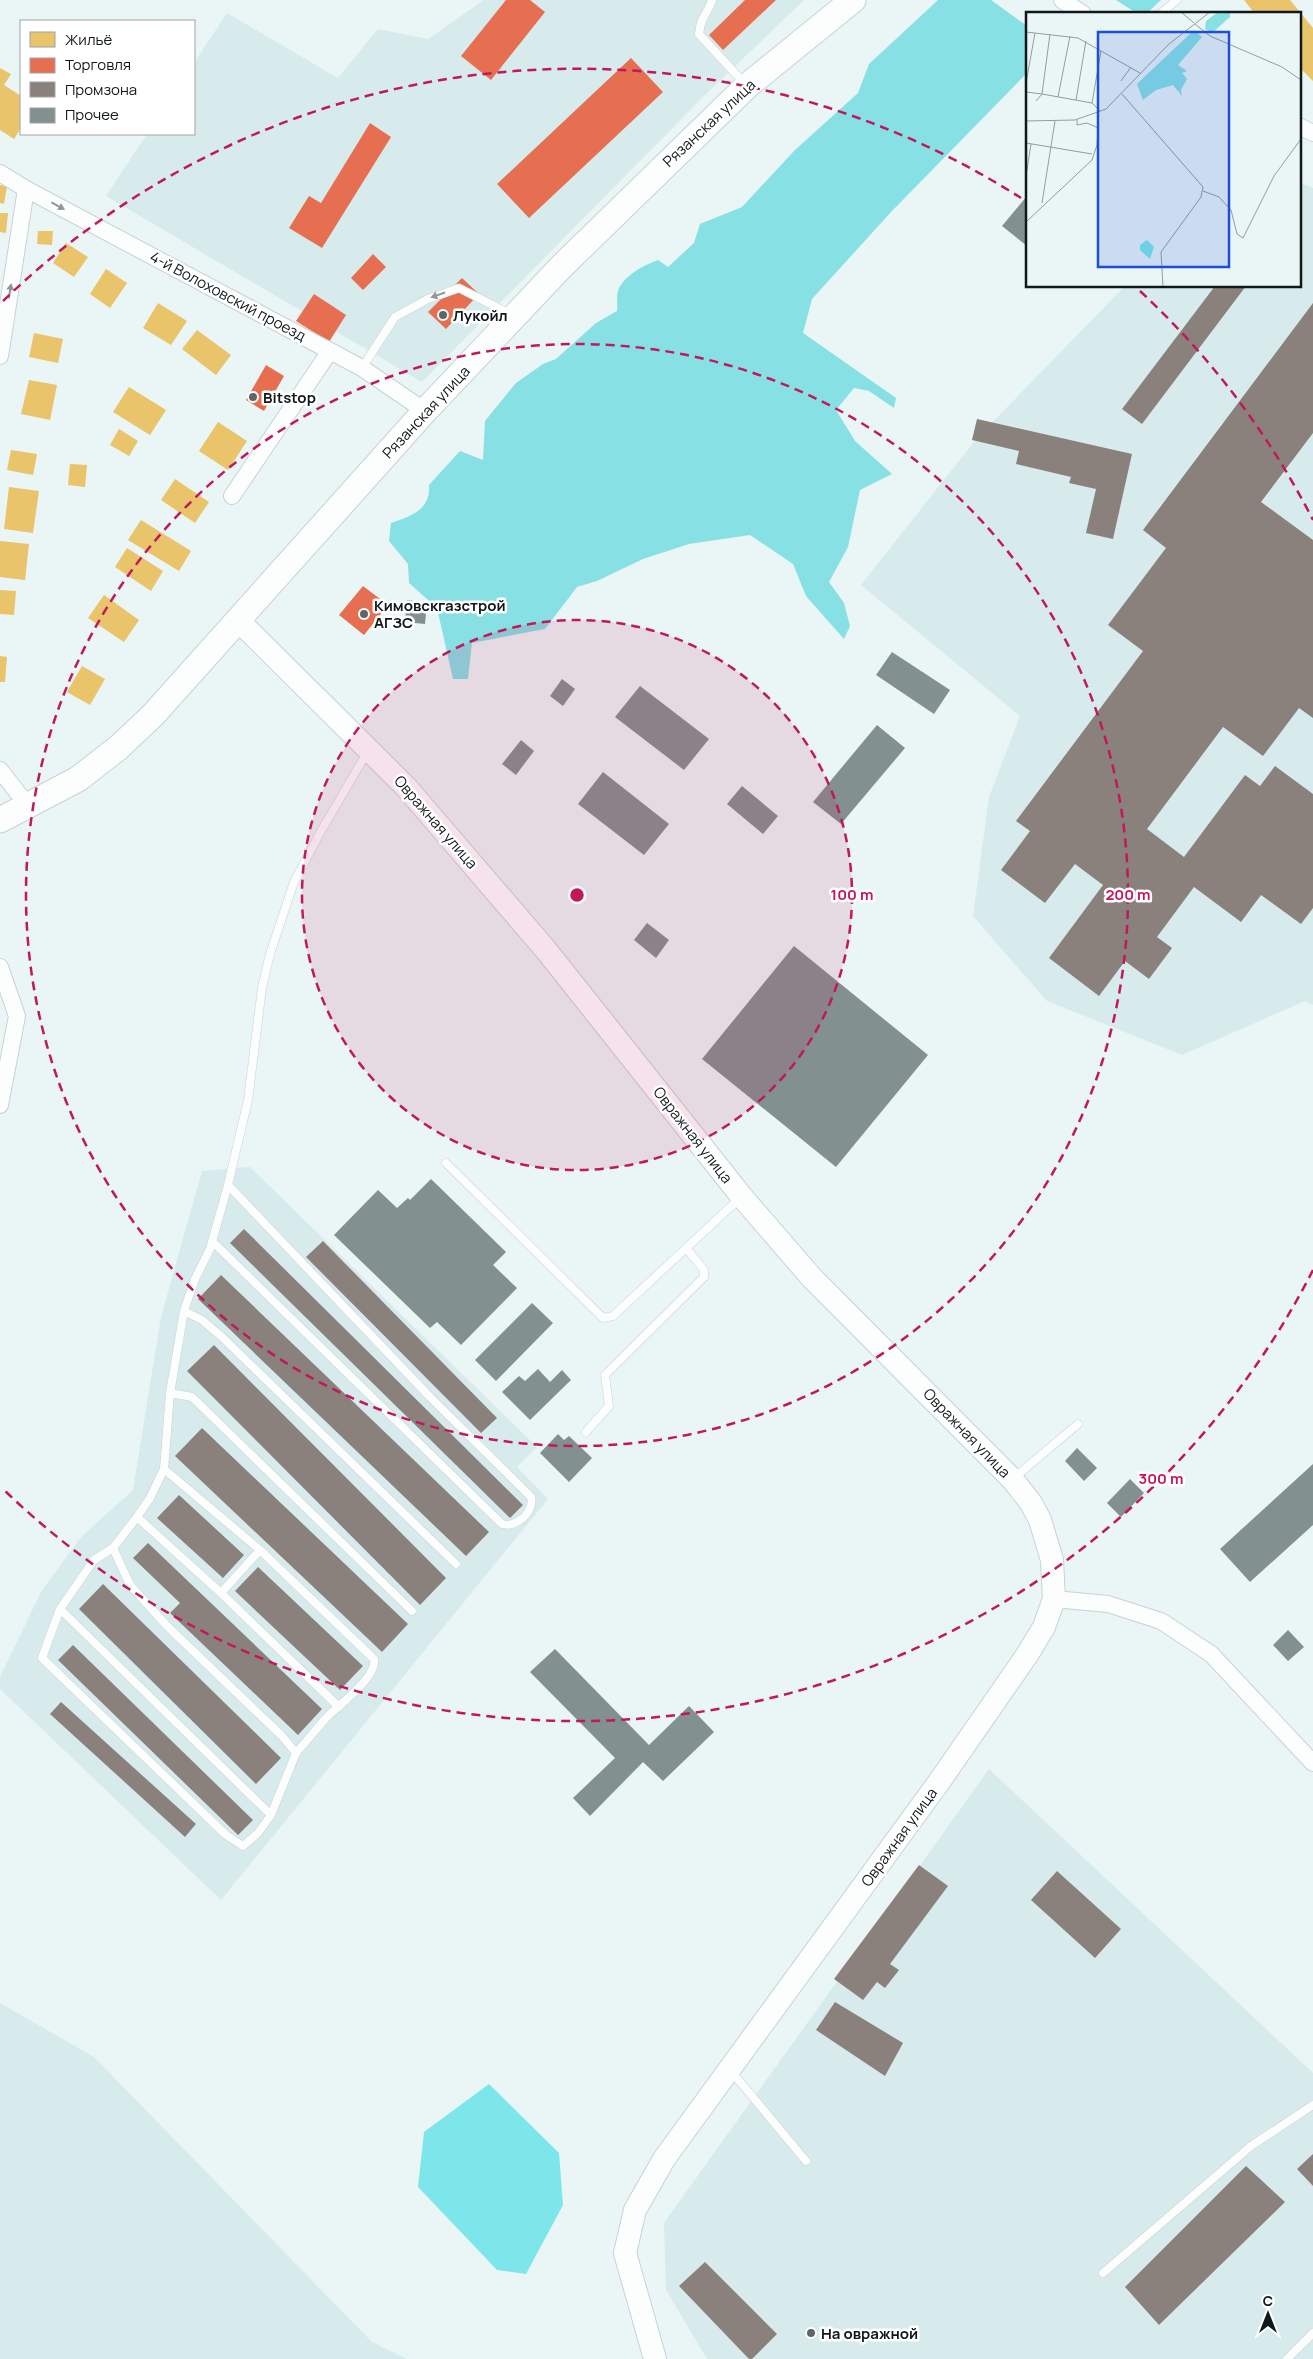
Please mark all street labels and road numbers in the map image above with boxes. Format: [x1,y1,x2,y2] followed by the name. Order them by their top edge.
[658,74,760,172] street label: Рязанская улица
[146,246,310,346] street label: 4-й Волоховский проезд
[377,361,475,463] street label: Рязанская улица
[390,771,482,873] street label: Овражная улица
[649,1082,737,1188] street label: Овражная улица
[919,1383,1015,1483] street label: Овражная улица
[856,1783,942,1891] street label: Овражная улица

